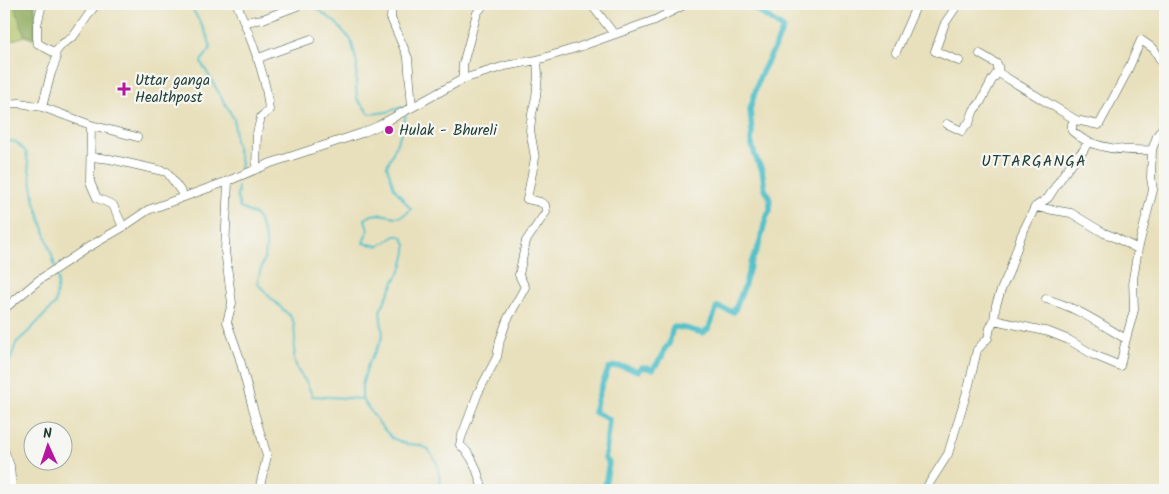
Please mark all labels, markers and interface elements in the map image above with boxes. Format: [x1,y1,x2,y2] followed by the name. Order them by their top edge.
[135,69,210,110] place label: Uttar ganga Healthpost
[117,82,131,96] marker: Uttar ganga Healthpost
[399,119,498,143] place label: Hulak - Bhureli
[383,124,395,136] marker: Hulak - Bhureli
[981,149,1087,174] district label: UTTARGANGA
[22,422,72,472] north arrow
[42,423,53,445] text: N

